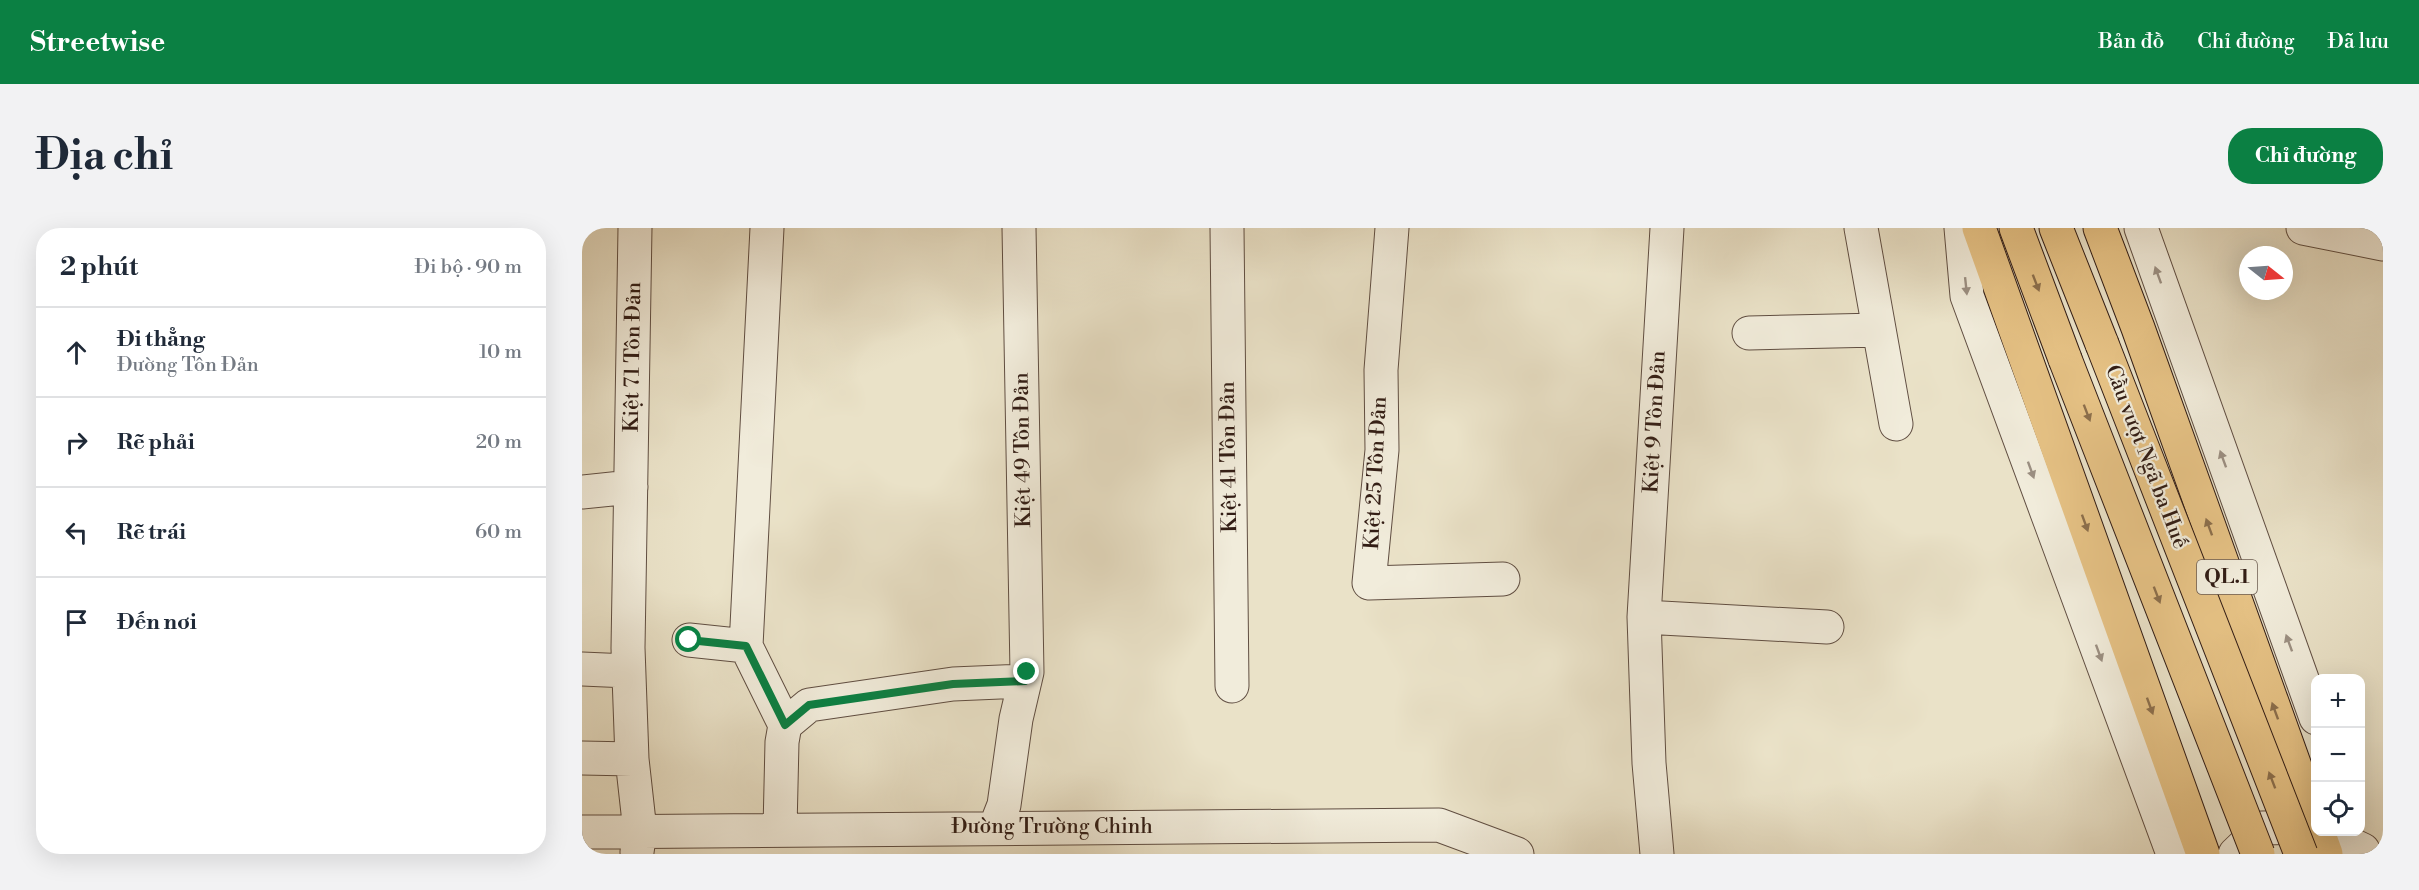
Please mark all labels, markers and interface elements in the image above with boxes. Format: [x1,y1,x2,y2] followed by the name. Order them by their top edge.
[30,25,165,60] text: Streetwise
[2098,29,2164,55] text: Bản đồ
[2197,29,2295,55] text: Chỉ đường
[2328,29,2389,55] text: Đã lưu
[2228,128,2383,184] button: Chỉ đường
[36,130,173,183] text: Địa chỉ
[2239,246,2293,300] north arrow
[60,251,138,283] text: 2 phút
[415,255,522,280] text: Đi bộ · 90 m
[2152,266,2162,284] one-way arrow
[2032,274,2042,292] one-way arrow
[1961,277,1971,296] one-way arrow
[619,281,647,432] street label: Kiệt 71 Tôn Đản
[117,326,205,353] text: Đi thẳng
[60,336,93,369] icon: ahead
[479,340,522,365] text: 10 m
[1638,350,1672,494] street label: Kiệt 9 Tôn Đản
[117,353,259,378] text: Đường Tôn Đản
[2099,361,2193,553] street label: Cầu vượt Ngã ba Huế
[1009,372,1037,528] street label: Kiệt 49 Tôn Đản
[1215,381,1243,533] street label: Kiệt 41 Tôn Đản
[1359,395,1393,550] street label: Kiệt 25 Tôn Đản
[2082,405,2092,423] one-way arrow
[60,426,93,459] icon: right
[117,429,195,456] text: Rẽ phải
[476,430,522,455] text: 20 m
[2218,450,2228,468] one-way arrow
[2027,461,2037,479] one-way arrow
[2080,514,2090,532] one-way arrow
[60,516,93,549] icon: left
[2204,518,2214,536] one-way arrow
[117,519,186,546] text: Rẽ trái
[475,520,522,545] text: 60 m
[2197,560,2257,594] road number: QL.1
[2153,586,2162,604] one-way arrow
[60,606,93,639] icon: arrive
[117,609,197,636] text: Đến nơi
[675,626,701,652] route start
[2283,634,2293,652] one-way arrow
[2094,644,2104,662] one-way arrow
[1013,658,1039,684] route end
[2311,674,2365,836] map controls
[2311,674,2365,728] button: +
[2146,697,2156,715] one-way arrow
[2269,702,2279,720] one-way arrow
[2311,728,2365,782] button: −
[2267,771,2276,789] one-way arrow
[2311,782,2365,836] button: locate
[951,814,1153,840] street label: Đường Trường Chinh

